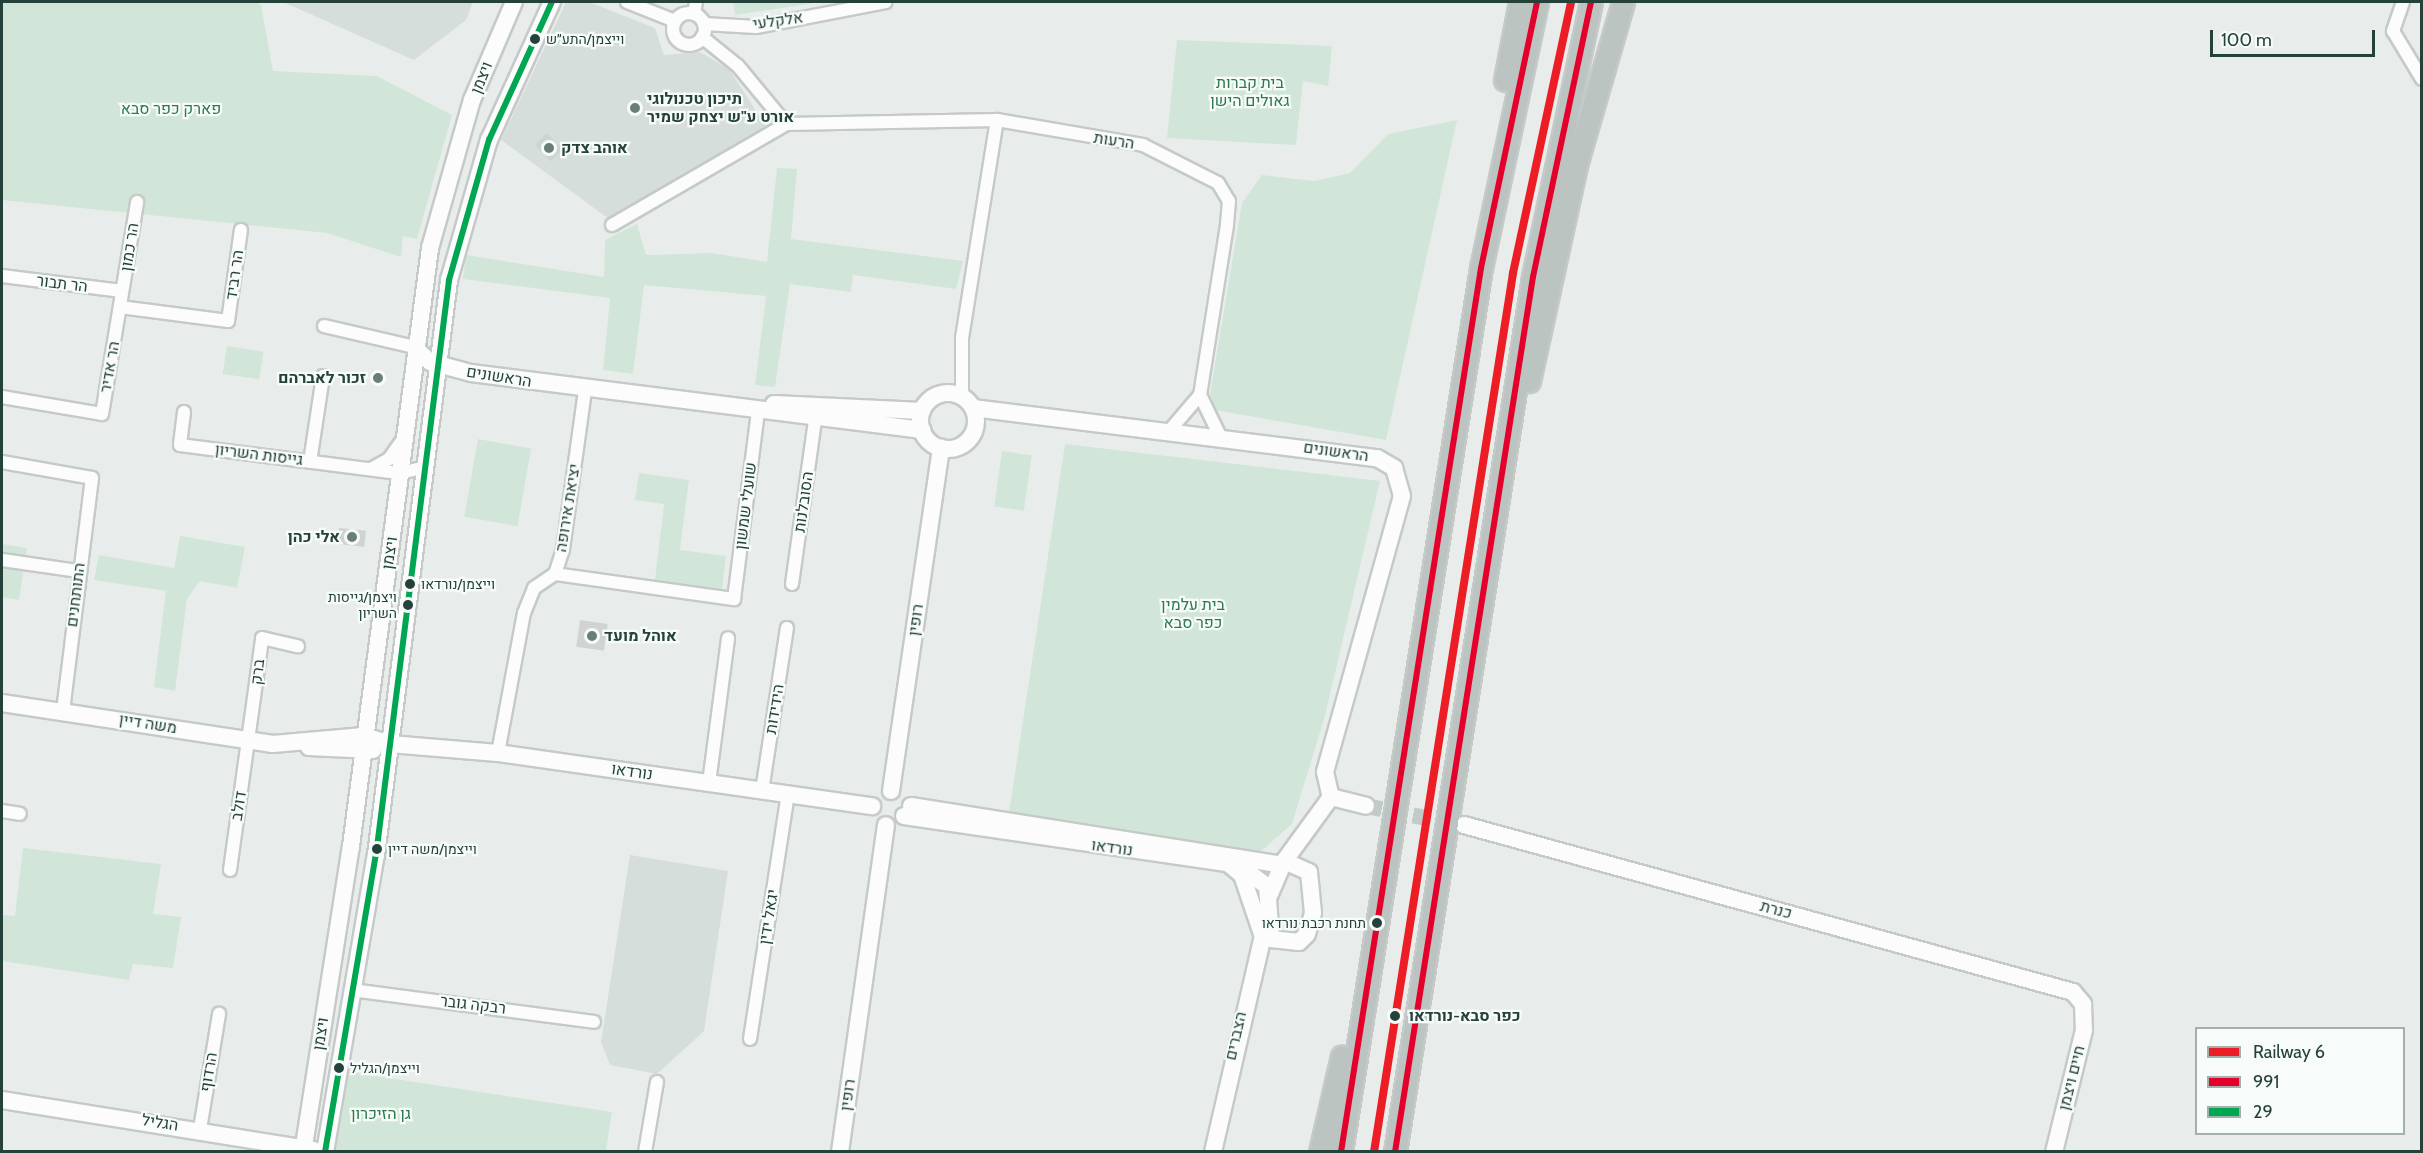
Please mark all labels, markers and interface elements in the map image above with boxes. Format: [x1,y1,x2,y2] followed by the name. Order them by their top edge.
[752,8,804,34] street label: אלקלעי
[2213,18,2378,56] scale bar
[2221,29,2272,51] text: 100 m
[546,31,624,47] place label: וייצמן/התע״ש
[529,33,541,45] marker: וייצמן/התע״ש
[467,59,497,97] street label: ויצמן
[1210,73,1290,111] park label: בית קברות גאולים הישן
[647,89,794,127] place label: תיכון טכנולוגי אורט ע"ש יצחק שמיר
[121,99,221,119] park label: פארק כפר סבא
[628,101,642,115] marker: תיכון טכנולוגי אורט ע"ש יצחק שמיר
[1092,128,1136,154] street label: הרעות
[561,138,628,158] place label: אוהב צדק
[542,141,556,155] marker: אוהב צדק
[117,221,143,273] street label: הר כמון
[222,249,248,301] street label: הר רביד
[35,271,89,297] street label: הר תבור
[96,340,124,394] street label: הר אדיר
[465,362,533,392] street label: הראשונים
[278,368,366,388] place label: זכור לאברהם
[371,371,385,385] marker: זכור לאברהם
[1302,438,1370,466] street label: הראשונים
[214,440,304,470] street label: גייסות השריון
[731,461,761,551] street label: שועלי שמשון
[552,462,584,554] street label: יציאת אירופה
[790,470,818,534] street label: הסובלנות
[288,527,340,547] place label: אלי כהן
[345,530,359,544] marker: אלי כהן
[378,535,402,571] street label: ויצמן
[63,562,89,628] street label: התותחנים
[421,576,495,592] place label: וייצמן/נורדאו
[404,578,416,590] marker: וייצמן/נורדאו
[328,589,397,622] place label: ויצמן/גייסות השריון
[1161,595,1225,633] park label: בית עלמין כפר סבא
[402,599,414,611] marker: ויצמן/גייסות השריון
[904,603,928,637] street label: רופין
[604,626,677,646] place label: אוהל מועד
[585,629,599,643] marker: אוהל מועד
[247,658,269,686] street label: ברק
[762,683,788,735] street label: הידידות
[118,710,178,738] street label: משה דיין
[610,760,654,784] street label: נורדאו
[227,790,251,822] street label: דולב
[1090,836,1134,860] street label: נורדאו
[388,841,477,857] place label: וייצמן/משה דיין
[371,843,383,855] marker: וייצמן/משה דיין
[755,888,783,946] street label: יגאל ידין
[1758,897,1794,923] street label: כנרת
[1262,915,1366,931] place label: תחנת רכבת נורדאו
[1371,917,1383,929] marker: תחנת רכבת נורדאו
[439,991,507,1019] street label: רבקה גובר
[1409,1006,1521,1026] place label: כפר סבא-נורדאו
[1386,1007,1404,1025] marker: כפר סבא-נורדאו
[1221,1010,1251,1062] street label: הצברים
[309,1016,333,1052] street label: ויצמן
[2195,1027,2405,1135] legend
[2253,1041,2325,1063] text: Railway 6
[2055,1044,2089,1112] street label: חיים ויצמן
[196,1051,222,1093] street label: הרדוף
[350,1060,420,1076] place label: וייצמן/הגליל
[333,1062,345,1074] marker: וייצמן/הגליל
[2253,1071,2279,1093] text: 991
[836,1078,860,1112] street label: רופין
[2253,1101,2273,1123] text: 29
[351,1104,411,1124] park label: גן הזיכרון
[140,1111,180,1135] street label: הגליל

